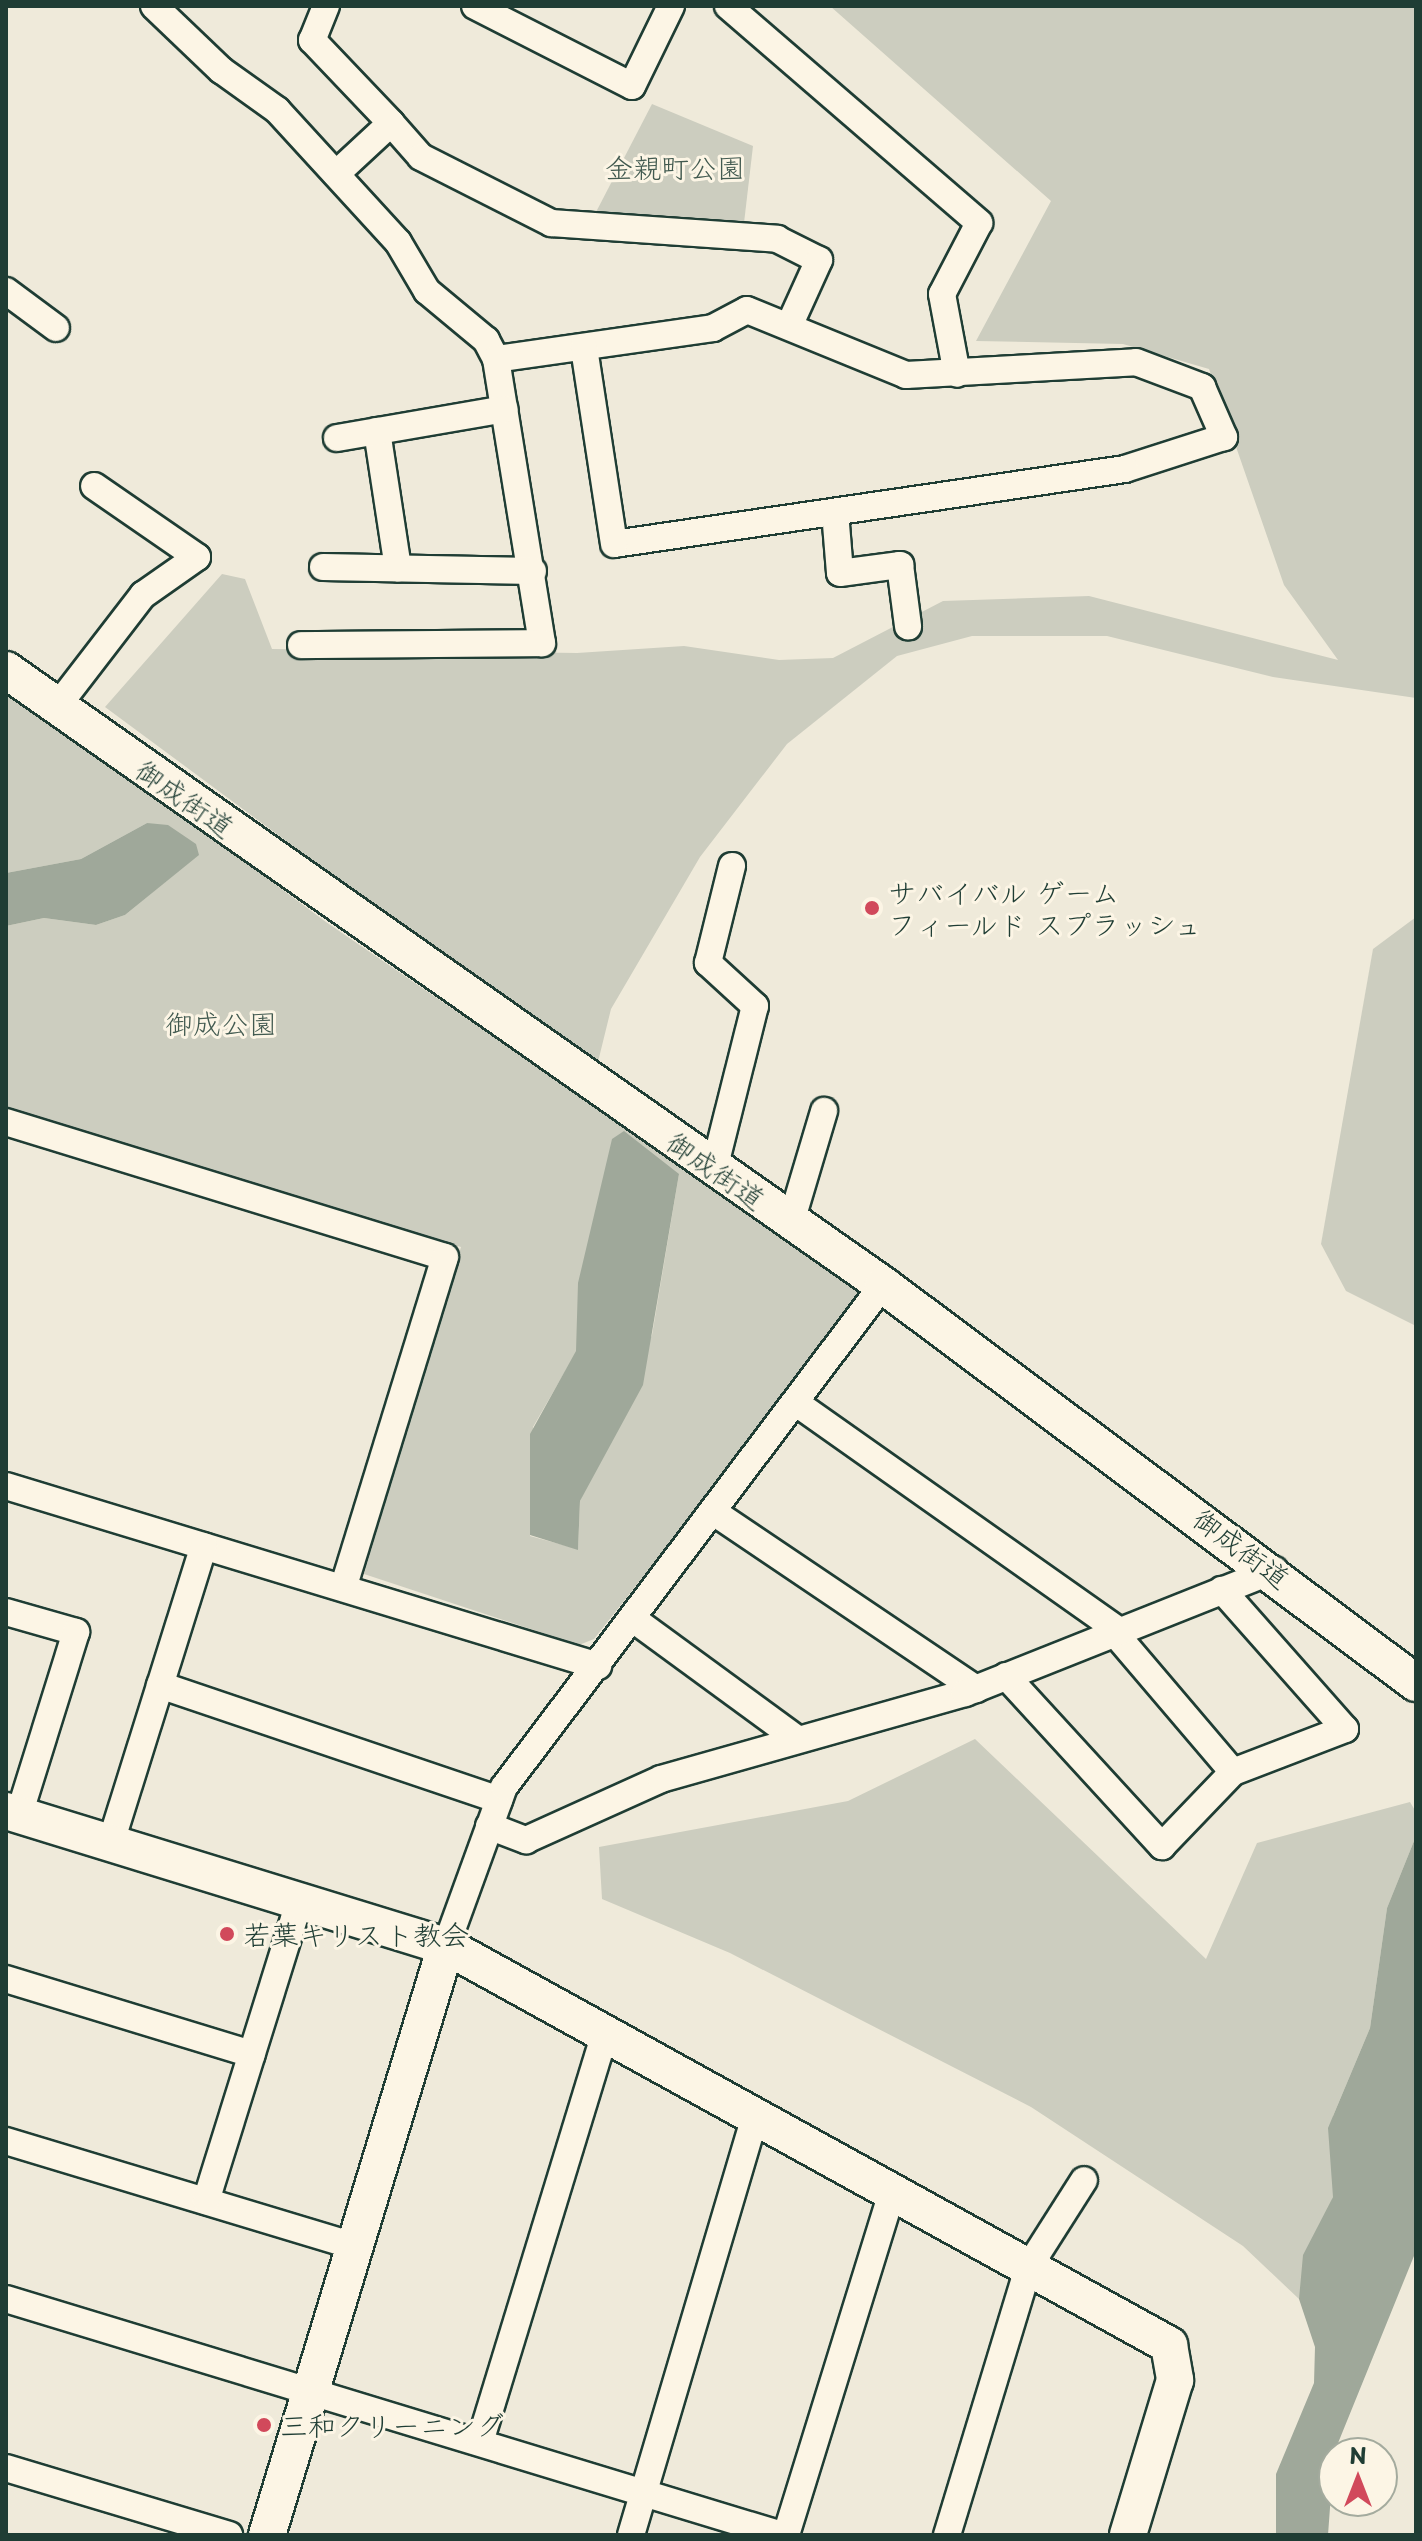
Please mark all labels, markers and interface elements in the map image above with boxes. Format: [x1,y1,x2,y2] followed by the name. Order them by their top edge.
[605,150,745,184] park label: 金親町公園
[129,752,241,844] street label: 御成街道
[888,875,1205,941] place label: サバイバル ゲーム フィールド スプラッシュ
[863,899,881,917] marker: サバイバル ゲーム フィールド スプラッシュ
[165,1006,277,1040] park label: 御成公園
[660,1124,772,1216] street label: 御成街道
[1187,1501,1297,1595] street label: 御成街道
[243,1917,467,1951] place label: 若葉キリスト教会
[218,1925,236,1943] marker: 若葉キリスト教会
[280,2408,504,2442] place label: 三和クリーニング
[255,2416,273,2434] marker: 三和クリーニング
[1318,2437,1398,2517] north arrow
[1349,2438,1367,2471] text: N

